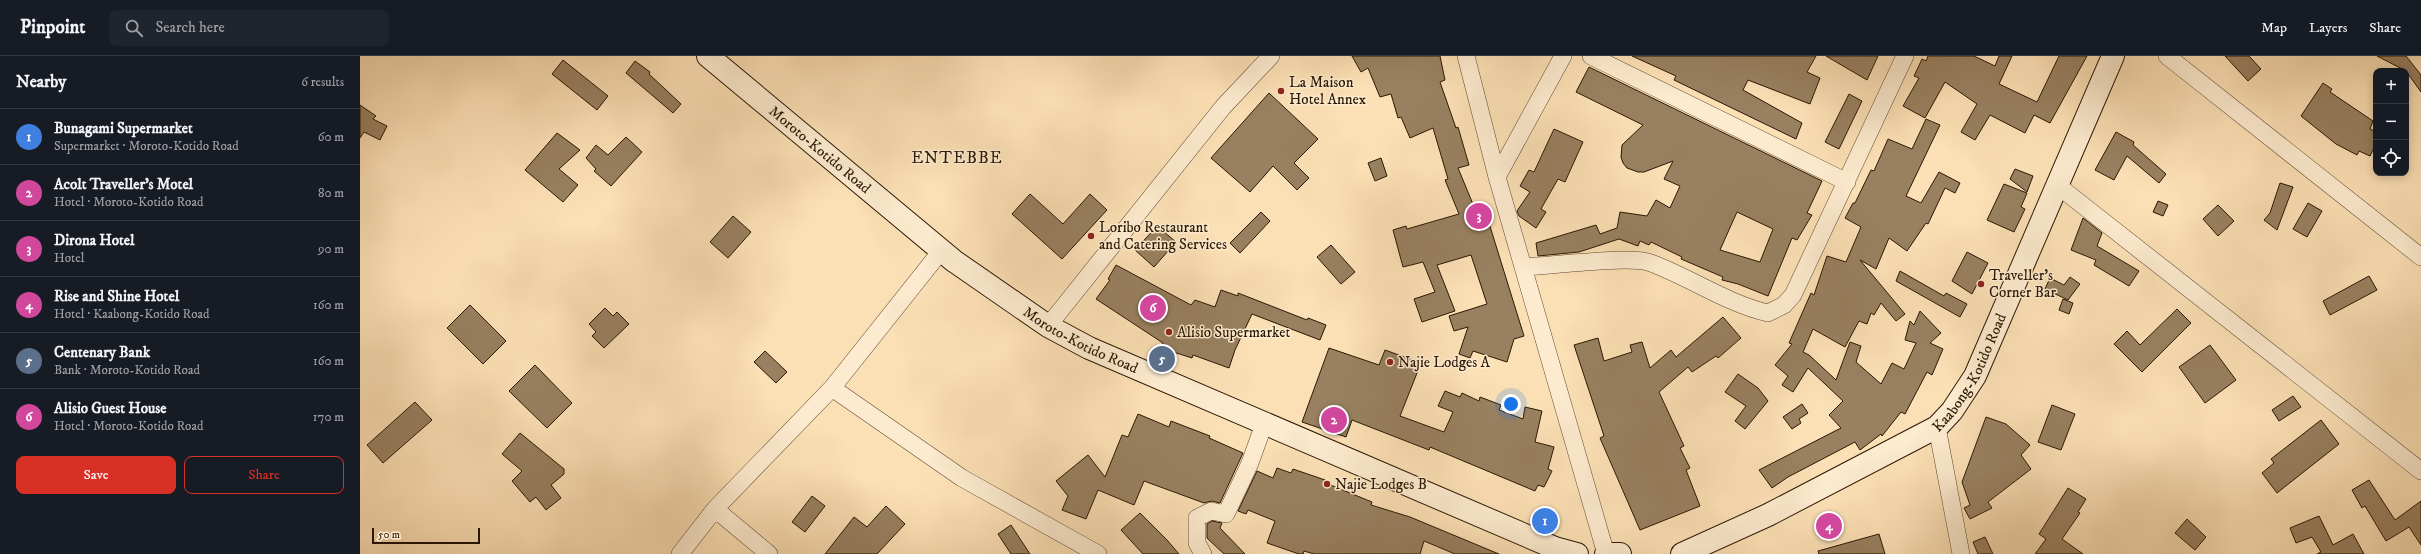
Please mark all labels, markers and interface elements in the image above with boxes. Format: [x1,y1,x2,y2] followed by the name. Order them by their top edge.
[109,10,389,46] search box
[20,16,85,39] text: Pinpoint
[123,17,145,39] icon: search
[155,18,225,37] text: Search here
[2261,19,2287,37] text: Map
[2309,19,2347,37] text: Layers
[2369,19,2401,37] text: Share
[2373,68,2409,176] map controls
[2373,68,2409,104] button: +
[16,71,66,93] text: Nearby
[1289,73,1367,109] place label: La Maison Hotel Annex
[301,74,344,90] text: 6 results
[1276,86,1286,96] marker: La Maison Hotel Annex
[765,102,875,198] street label: Moroto-Kotido Road
[2373,104,2409,140] button: −
[54,119,193,138] text: Bunagami Supermarket
[27,129,31,145] text: 1
[318,129,344,145] text: 60 m
[54,138,239,154] text: Supermarket · Moroto-Kotido Road
[2373,140,2409,176] button: locate
[911,147,1003,169] district label: ENTEBBE
[54,175,193,194] text: Acolt Traveller's Motel
[26,185,32,201] text: 2
[318,185,344,201] text: 80 m
[54,194,203,210] text: Hotel · Moroto-Kotido Road
[1466,201,1492,231] pin: 3
[1099,218,1227,254] place label: Loribo Restaurant and Catering Services
[54,231,135,250] text: Dirona Hotel
[1086,231,1096,241] marker: Loribo Restaurant and Catering Services
[27,241,31,257] text: 3
[318,241,344,257] text: 90 m
[54,250,85,266] text: Hotel
[1989,266,2056,302] place label: Traveller's Corner Bar
[1976,279,1986,289] marker: Traveller's Corner Bar
[54,287,179,306] text: Rise and Shine Hotel
[1140,293,1166,323] pin: 6
[25,297,33,313] text: 4
[313,297,344,313] text: 160 m
[1019,303,1141,378] street label: Moroto-Kotido Road
[54,306,210,322] text: Hotel · Kaabong-Kotido Road
[1928,310,2011,436] street label: Kaabong-Kotido Road
[1177,323,1290,342] place label: Alisio Supermarket
[1164,327,1174,337] marker: Alisio Supermarket
[54,343,150,362] text: Centenary Bank
[1149,344,1175,374] pin: 5
[26,353,32,369] text: 5
[313,353,344,369] text: 160 m
[1398,353,1491,372] place label: Najie Lodges A
[1385,357,1395,367] marker: Najie Lodges A
[54,362,200,378] text: Bank · Moroto-Kotido Road
[1501,394,1521,414] your location
[54,399,166,418] text: Alisio Guest House
[1321,405,1347,435] pin: 2
[26,409,32,425] text: 6
[313,409,344,425] text: 170 m
[54,418,203,434] text: Hotel · Moroto-Kotido Road
[16,456,176,494] button: Save
[184,456,344,494] button: Share
[1335,475,1427,494] place label: Najie Lodges B
[1322,479,1332,489] marker: Najie Lodges B
[1532,506,1558,536] pin: 1
[1816,511,1842,541] pin: 4
[372,526,480,545] scale bar
[378,528,400,542] text: 50 m

